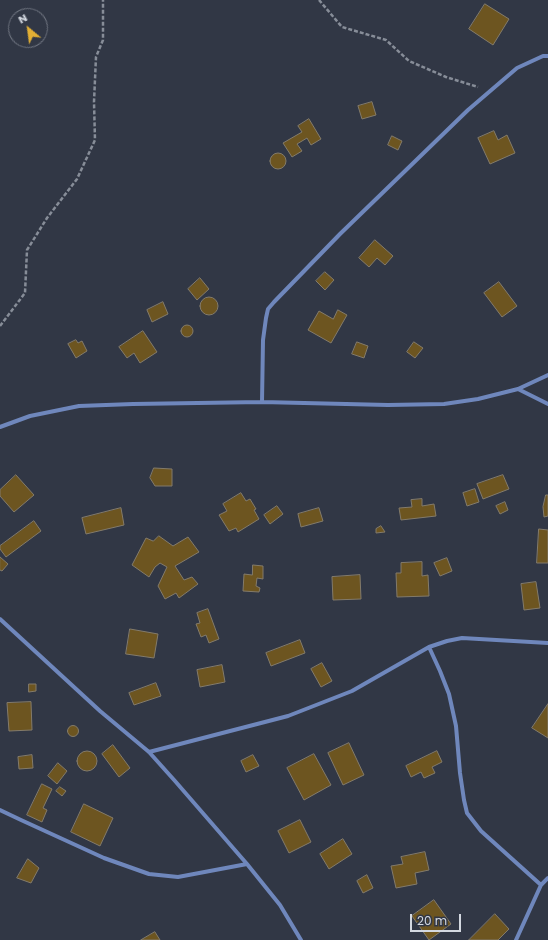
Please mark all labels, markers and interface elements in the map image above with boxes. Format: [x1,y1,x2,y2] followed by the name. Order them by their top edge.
[8,8,48,48] north arrow
[15,9,30,27] text: N
[412,906,463,932] scale bar
[417,912,447,929] text: 20 m

